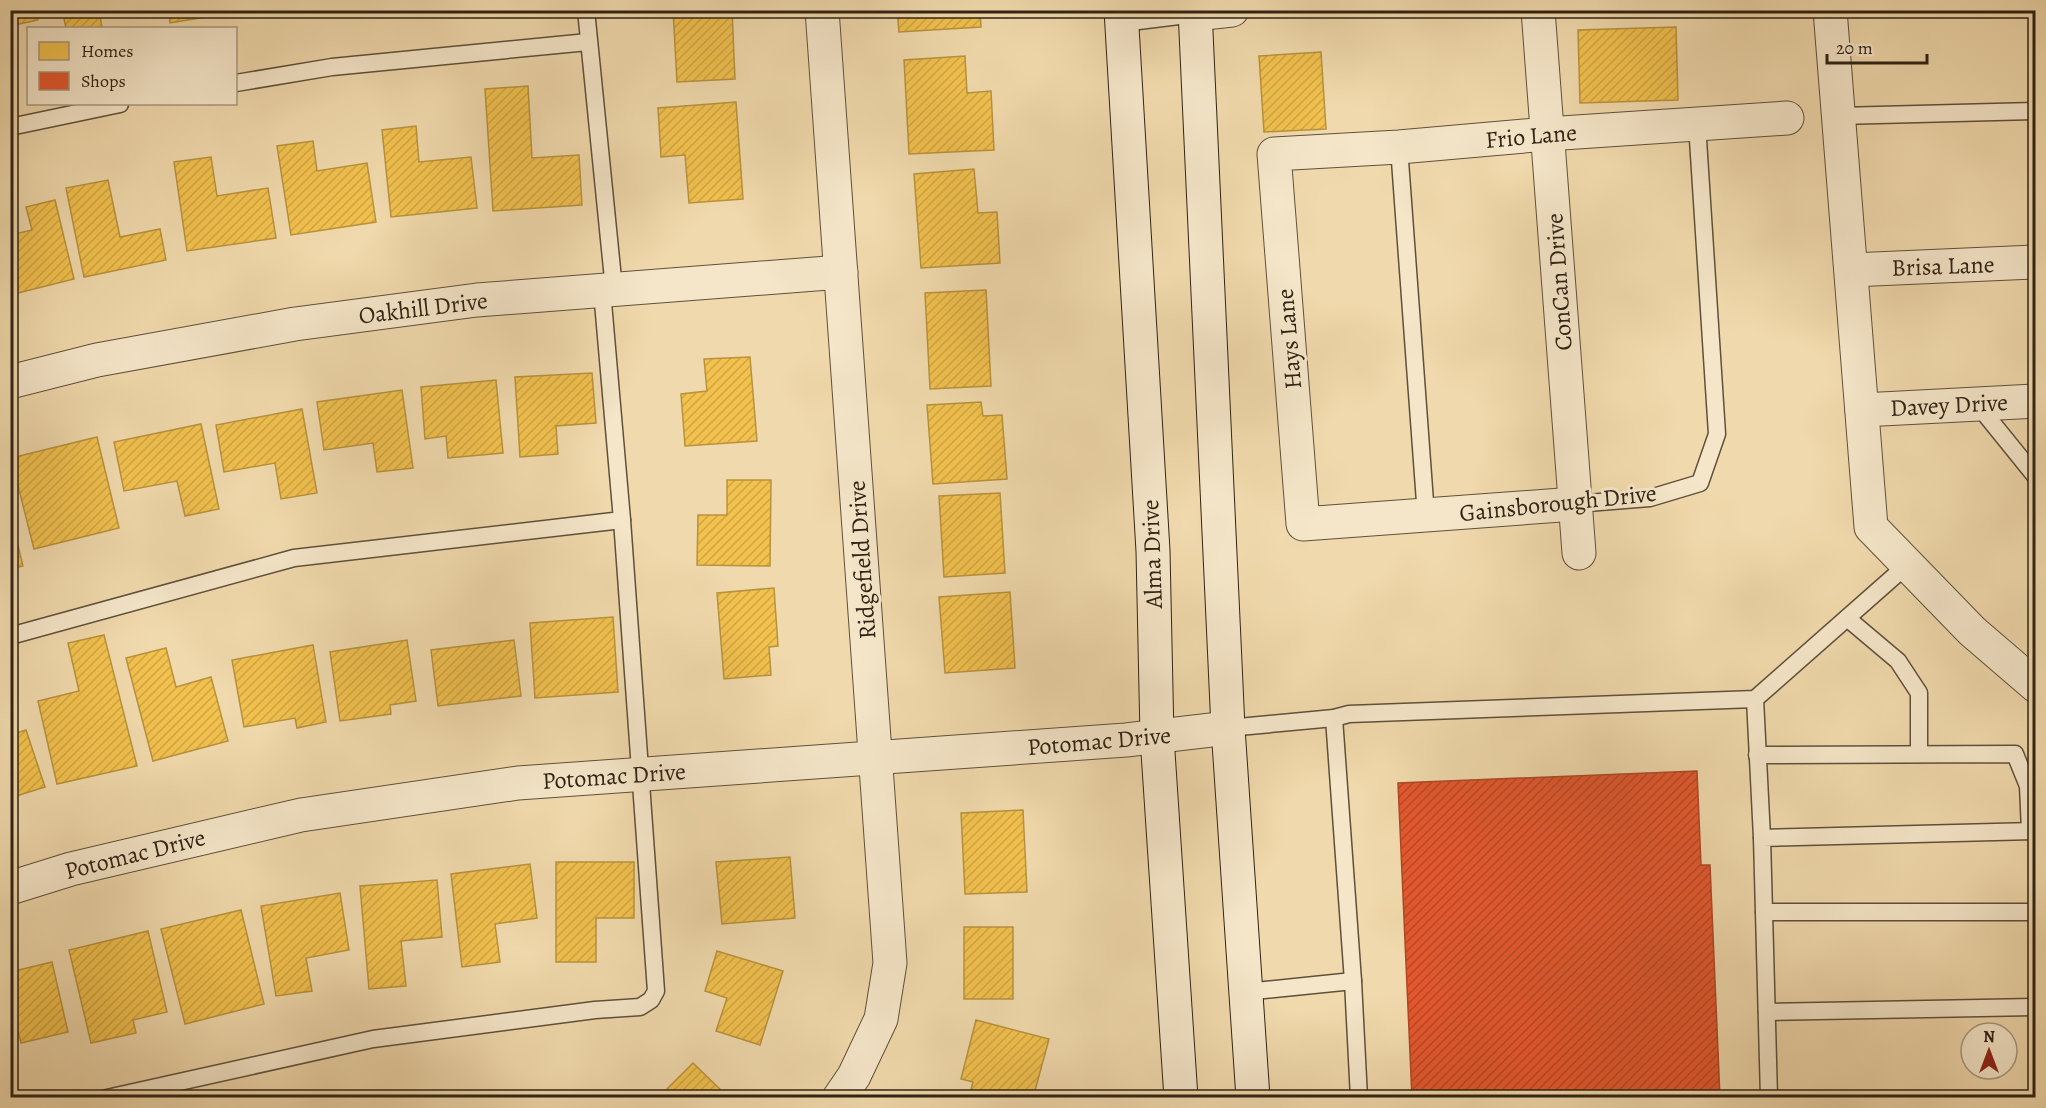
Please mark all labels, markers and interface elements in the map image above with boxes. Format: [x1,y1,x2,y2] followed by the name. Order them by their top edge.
[27,27,237,105] legend
[1827,27,1928,65] scale bar
[1836,36,1873,60] text: 20 m
[81,39,133,63] text: Homes
[81,69,126,93] text: Shops
[1484,116,1578,156] street label: Frio Lane
[1538,212,1580,352] street label: ConCan Drive
[1891,248,1995,284] street label: Brisa Lane
[357,284,489,332] street label: Oakhill Drive
[1269,287,1309,391] street label: Hays Lane
[1889,386,2009,424] street label: Davey Drive
[1458,477,1658,529] street label: Gainsborough Drive
[840,480,884,640] street label: Ridgefield Drive
[1134,499,1170,610] street label: Alma Drive
[1026,719,1172,763] street label: Potomac Drive
[541,755,687,797] street label: Potomac Drive
[61,821,209,887] street label: Potomac Drive
[1959,1021,2019,1081] north arrow
[1983,1026,1995,1048] text: N

